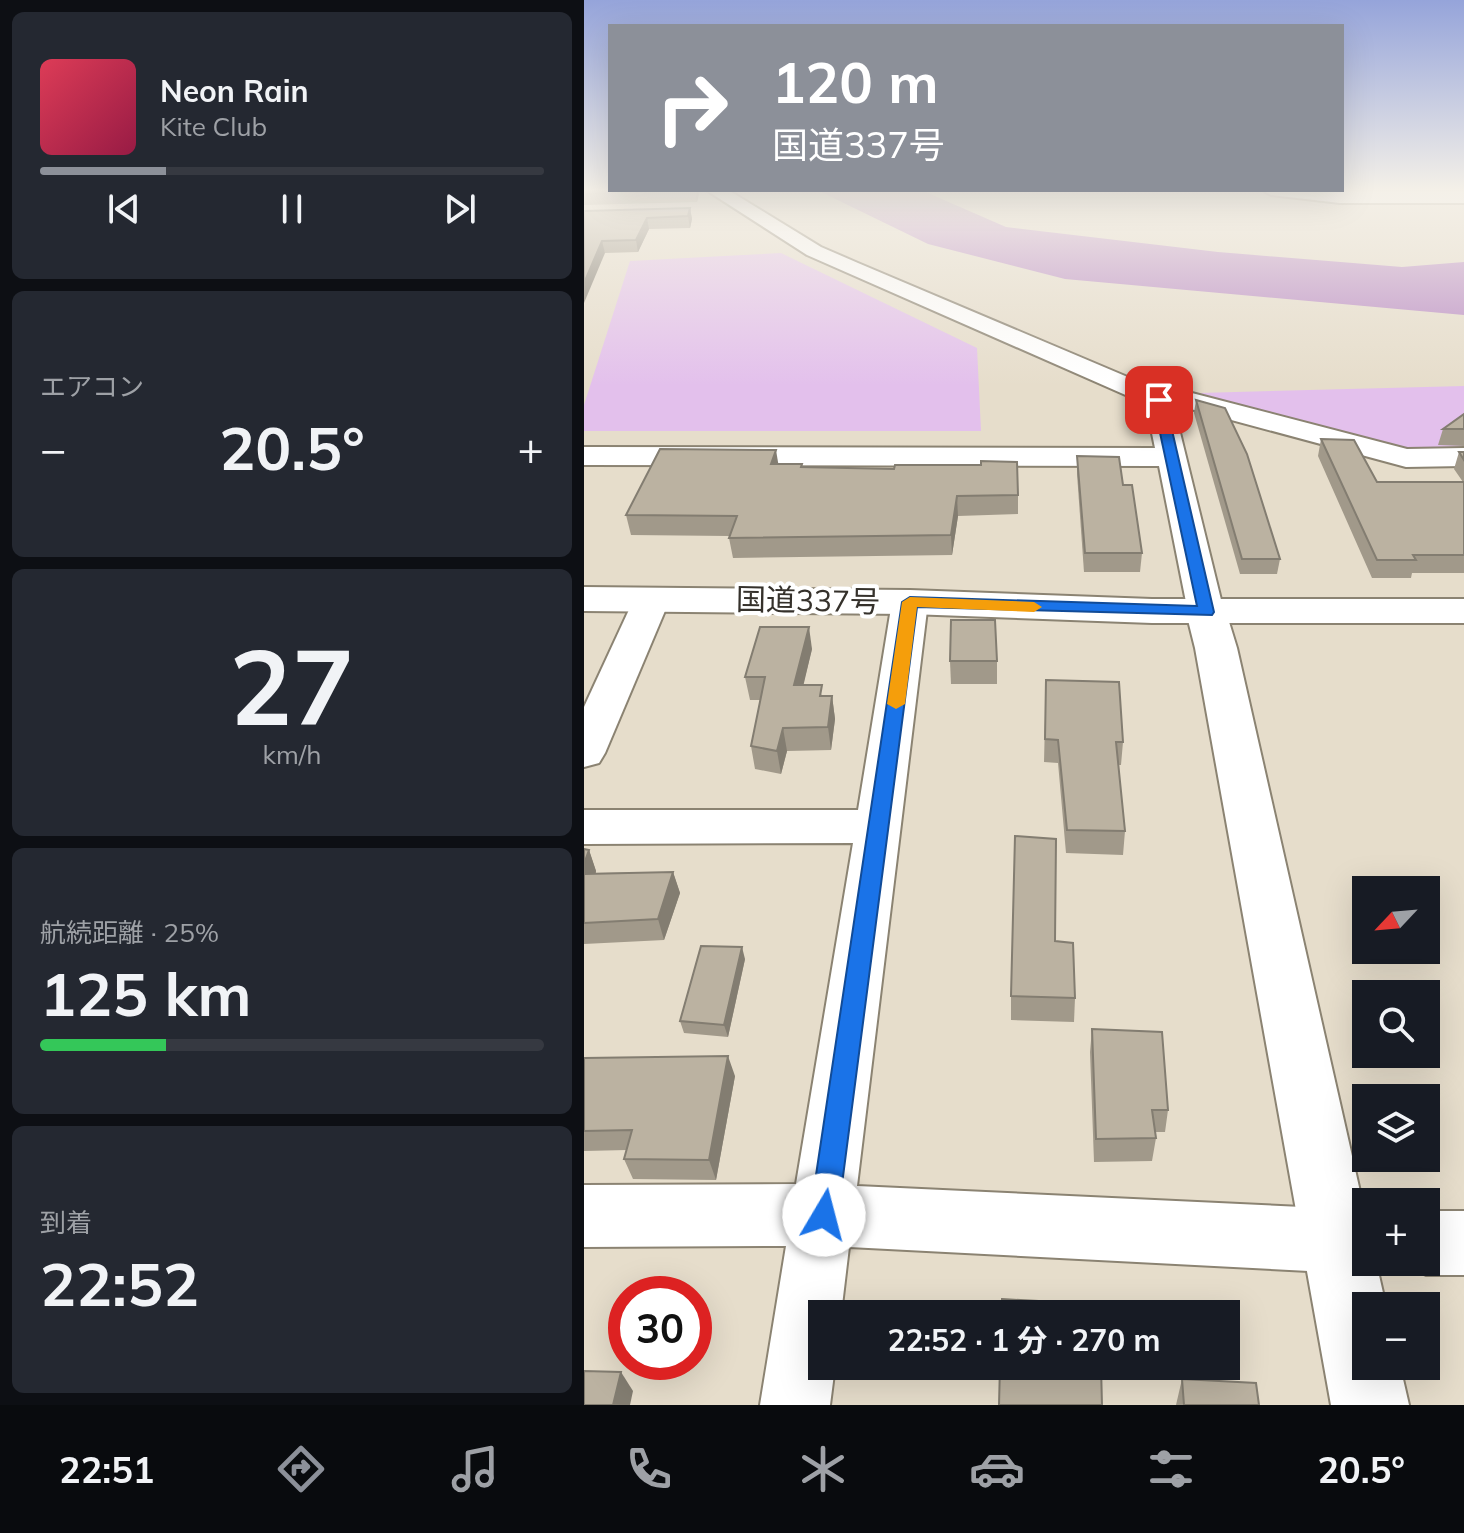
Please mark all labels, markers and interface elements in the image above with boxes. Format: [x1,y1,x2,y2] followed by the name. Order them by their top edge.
[772,47,939,117] text: 120 m
[640,56,744,160] icon: right
[160,72,309,110] text: Neon Rain
[160,110,267,143] text: Kite Club
[772,122,945,167] text: 国道337号
[102,187,146,231] icon: previous
[270,187,314,231] icon: pause
[438,187,482,231] icon: next
[1125,366,1193,434] pin
[40,370,144,403] text: エアコン
[1137,378,1181,422] icon: arrive
[219,410,365,485] text: 20.5°
[40,421,66,476] text: −
[518,421,544,476] text: +
[736,580,880,620] street label: 国道337号
[230,620,354,751] text: 27
[263,738,321,771] text: km/h
[1352,876,1440,964] north arrow
[1352,876,1440,1380] map controls
[40,916,219,949] text: 航続距離 · 25%
[40,956,252,1031] text: 125 km
[1352,980,1440,1068] button: search
[1352,1084,1440,1172] button: layers
[782,1173,866,1257] position arrow
[1352,1188,1440,1276] button: +
[40,1206,92,1239] text: 到着
[40,1246,199,1321] text: 22:52
[608,1276,712,1380] speed limit sign: 30
[1352,1292,1440,1380] button: −
[888,1321,1160,1359] text: 22:52 · 1 分 · 270 m
[273,1441,329,1497] icon: directions
[447,1441,503,1497] icon: music
[621,1441,677,1497] icon: phone
[795,1441,851,1497] icon: climate
[969,1441,1025,1497] icon: car
[1143,1441,1199,1497] icon: filters
[59,1447,154,1492] text: 22:51
[1318,1447,1405,1492] text: 20.5°

